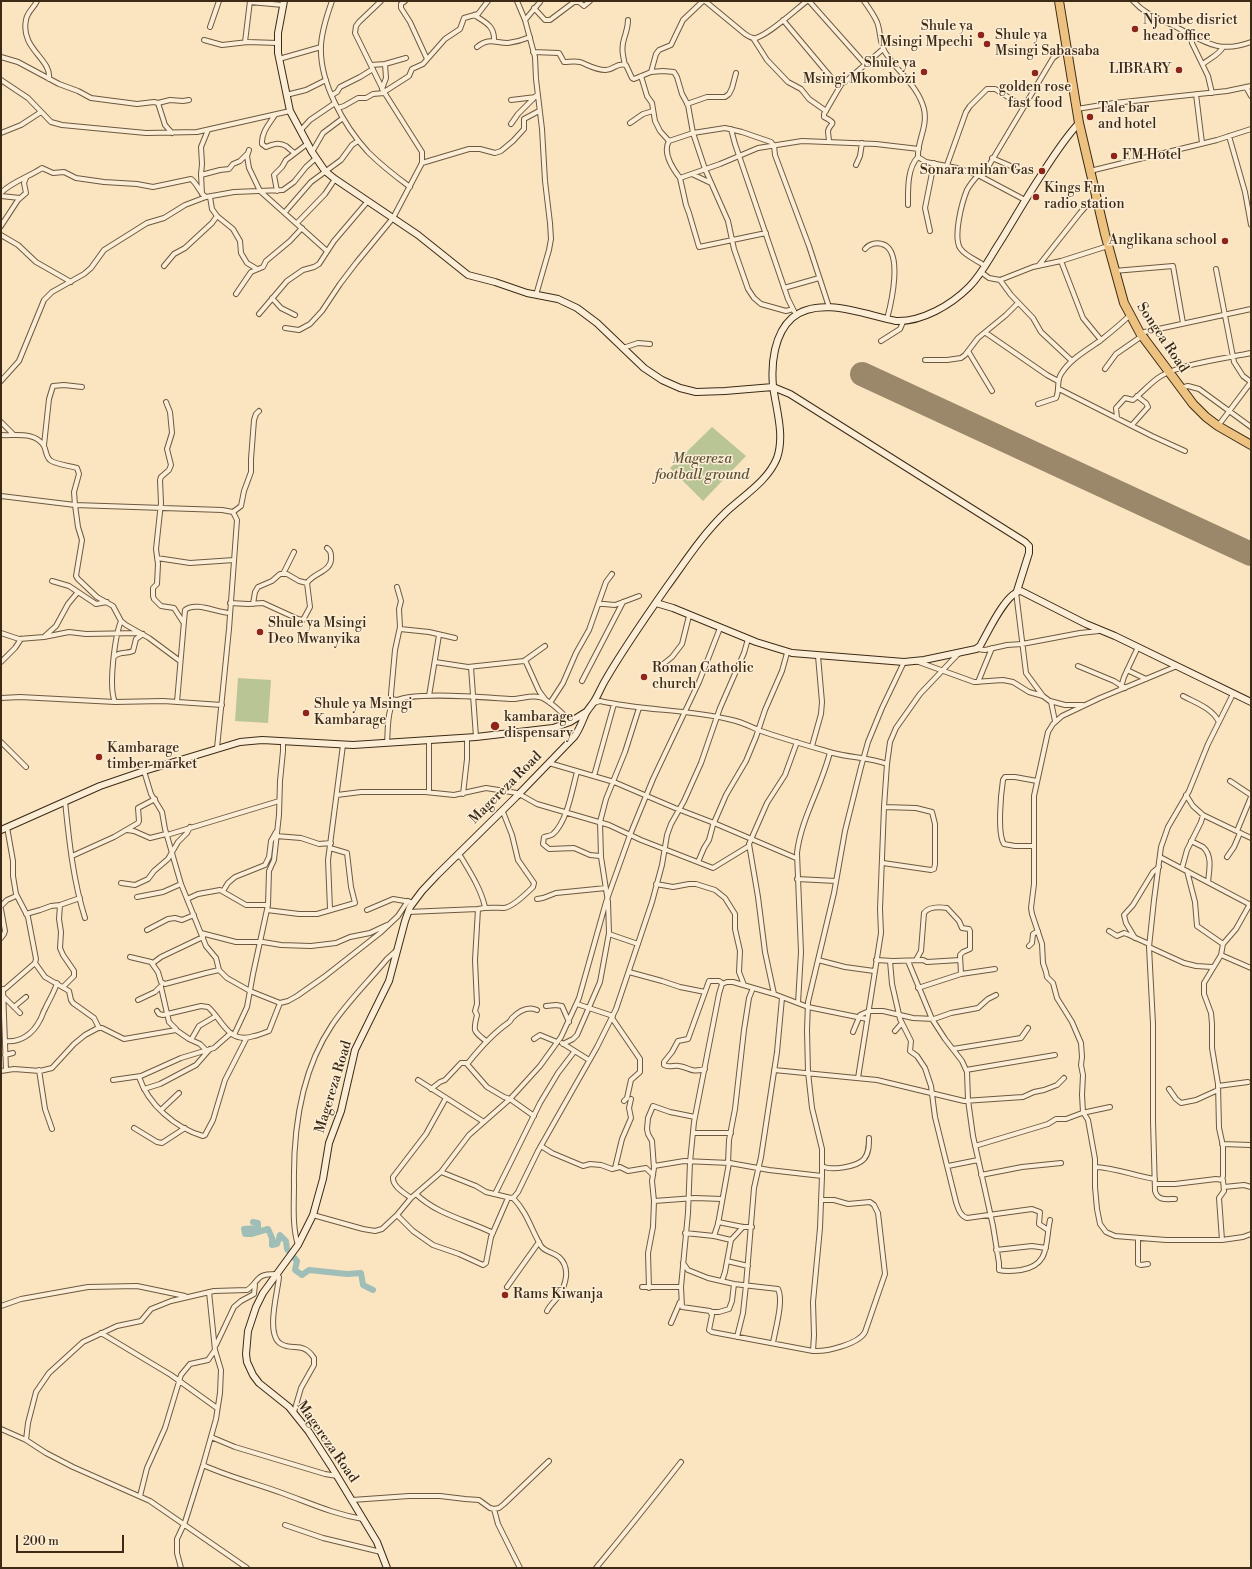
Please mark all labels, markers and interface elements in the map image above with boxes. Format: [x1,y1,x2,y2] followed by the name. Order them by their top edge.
[1143,13,1238,46] place label: Njombe disrict head office
[879,19,973,52] place label: Shule ya Msingi Mpechi
[1130,24,1140,34] marker: Njombe disrict head office
[995,28,1100,60] place label: Shule ya Msingi Sabasaba
[976,30,986,40] marker: Shule ya Msingi Mpechi
[982,39,992,49] marker: Shule ya Msingi Sabasaba
[803,56,916,88] place label: Shule ya Msingi Mkombozi
[1109,62,1171,78] place label: LIBRARY
[1174,65,1184,75] marker: LIBRARY
[919,67,929,77] marker: Shule ya Msingi Mkombozi
[1030,68,1040,78] marker: golden rose fast food
[999,80,1071,112] place label: golden rose fast food
[1098,101,1156,134] place label: Tale bar and hotel
[1085,112,1095,122] marker: Tale bar and hotel
[1122,148,1181,164] place label: FM Hotel
[1109,151,1119,161] marker: FM Hotel
[920,163,1034,179] place label: Sonara mihan Gas
[1037,166,1047,176] marker: Sonara mihan Gas
[1044,181,1125,214] place label: Kings Fm radio station
[1031,192,1041,202] marker: Kings Fm radio station
[1109,233,1217,249] place label: Anglikana school
[1220,236,1230,246] marker: Anglikana school
[1132,300,1192,376] street label: Songea Road
[655,452,749,484] park label: Magereza football ground
[268,616,367,648] place label: Shule ya Msingi Deo Mwanyika
[255,627,265,637] marker: Shule ya Msingi Deo Mwanyika
[652,661,754,694] place label: Roman Catholic church
[639,672,649,682] marker: Roman Catholic church
[314,697,413,730] place label: Shule ya Msingi Kambarage
[301,708,311,718] marker: Shule ya Msingi Kambarage
[504,710,573,742] place label: kambarage dispensary
[489,720,501,732] marker: kambarage dispensary
[107,741,197,774] place label: Kambarage timber market
[466,748,546,828] street label: Magereza Road
[94,752,104,762] marker: Kambarage timber market
[312,1039,356,1135] street label: Magereza Road
[513,1287,603,1303] place label: Rams Kiwanja
[500,1290,510,1300] marker: Rams Kiwanja
[293,1398,361,1486] street label: Magereza Road
[18,1527,126,1553] scale bar
[23,1534,59,1549] text: 200 m

